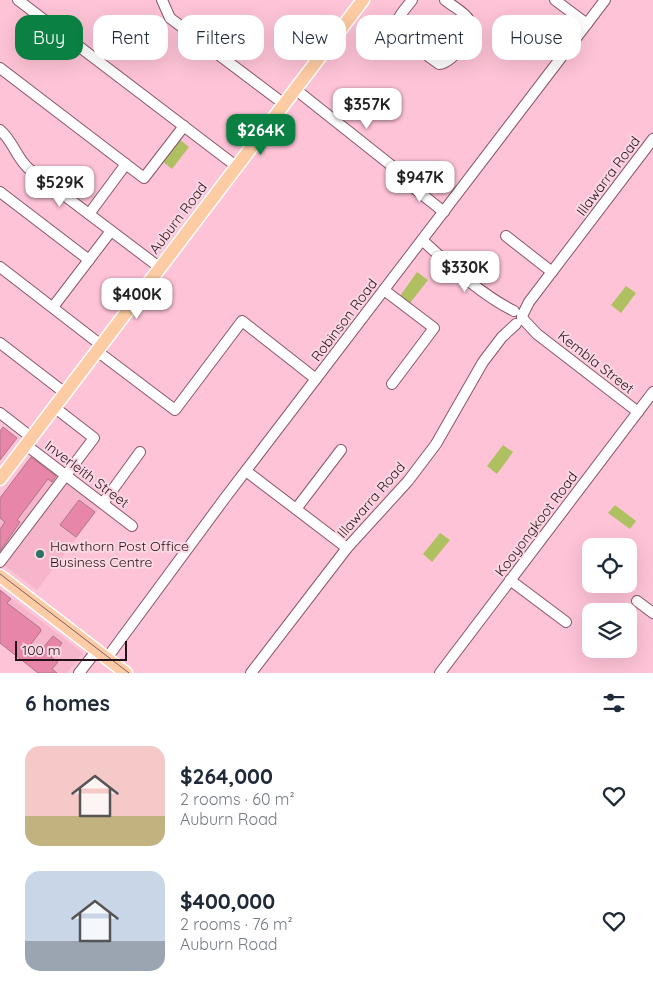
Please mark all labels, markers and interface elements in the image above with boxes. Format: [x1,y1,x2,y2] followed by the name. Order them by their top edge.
[15,15,83,60] chip: Buy
[93,15,168,60] chip: Rent
[178,15,264,60] chip: Filters
[274,15,346,60] chip: New
[356,15,482,60] chip: Apartment
[492,15,581,60] chip: House
[332,88,402,130] pin: $357K
[344,94,390,114] text: $357K
[226,114,296,156] pin: $264K
[237,120,285,140] text: $264K
[572,133,644,219] street label: Illawarra Road
[385,160,455,203] pin: $947K
[25,166,95,208] pin: $529K
[397,167,443,187] text: $947K
[36,172,84,192] text: $529K
[145,178,211,258] street label: Auburn Road
[430,250,500,293] pin: $330K
[441,257,489,277] text: $330K
[307,275,381,365] street label: Robinson Road
[102,278,172,320] pin: $400K
[112,284,162,304] text: $400K
[554,327,638,398] street label: Kembla Street
[41,436,133,512] street label: Inverleith Street
[333,458,409,542] street label: Illawarra Road
[491,468,581,580] street label: Kooyongkoot Road
[50,537,189,571] place label: Hawthorn Post Office Business Centre
[582,538,637,658] map controls
[582,538,637,593] button: locate
[34,548,46,560] marker: Hawthorn Post Office Business Centre
[582,603,637,658] button: layers
[15,638,128,661] scale bar
[22,641,60,659] text: 100 m
[600,689,628,717] icon: filters
[25,690,110,716] text: 6 homes
[180,763,273,789] text: $264,000
[65,766,125,826] icon: home
[600,782,628,810] icon: heart
[180,789,294,809] text: 2 rooms · 60 m²
[180,809,278,829] text: Auburn Road
[180,888,275,914] text: $400,000
[65,891,125,951] icon: home
[600,907,628,935] icon: heart
[180,914,293,934] text: 2 rooms · 76 m²
[180,934,278,954] text: Auburn Road

